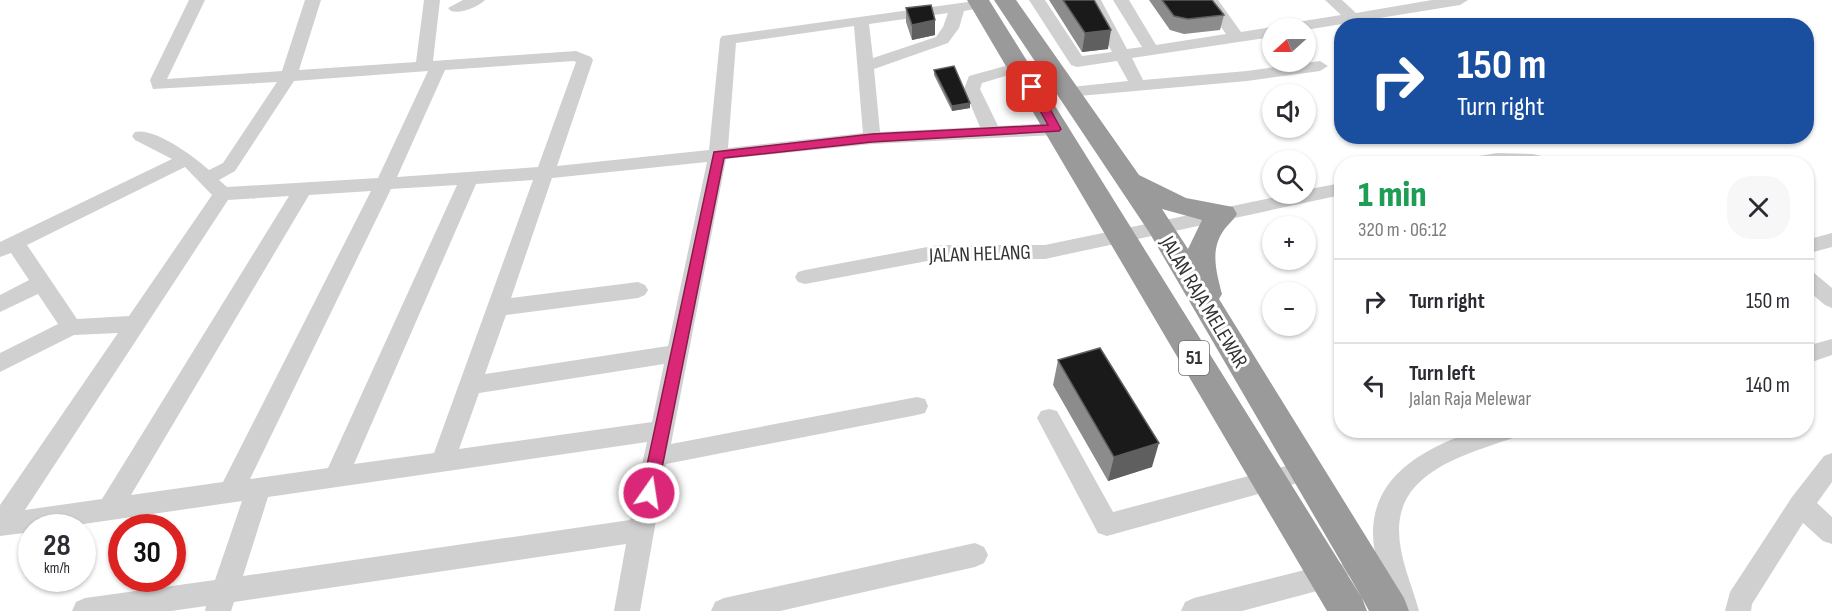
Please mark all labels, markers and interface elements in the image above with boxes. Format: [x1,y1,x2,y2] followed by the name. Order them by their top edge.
[1262,18,1316,72] north arrow
[1262,18,1316,336] map controls
[1457,40,1546,91] text: 150 m
[1358,42,1436,120] icon: right
[1006,61,1057,112] pin
[1015,70,1048,103] icon: arrive
[1262,84,1316,138] button: sound
[1457,91,1544,123] text: Turn right
[1262,150,1316,204] button: search
[1358,174,1426,217] text: 1 min
[1727,176,1790,239] button: close
[1262,216,1316,270] button: +
[1358,218,1447,242] text: 320 m · 06:12
[1154,231,1253,373] street label: JALAN RAJA MELEWAR
[928,240,1031,268] street label: JALAN HELANG
[1262,282,1316,336] button: −
[1358,285,1391,318] icon: right
[1409,288,1485,315] text: Turn right
[1746,288,1790,315] text: 150 m
[1179,341,1209,375] road number: 51
[1409,360,1475,387] text: Turn left
[1358,369,1391,402] icon: left
[1746,372,1790,399] text: 140 m
[1409,387,1531,411] text: Jalan Raja Melewar
[617,461,681,525] position arrow
[108,514,186,592] speed limit sign: 30
[43,528,71,564] text: 28
[44,559,70,578] text: km/h

